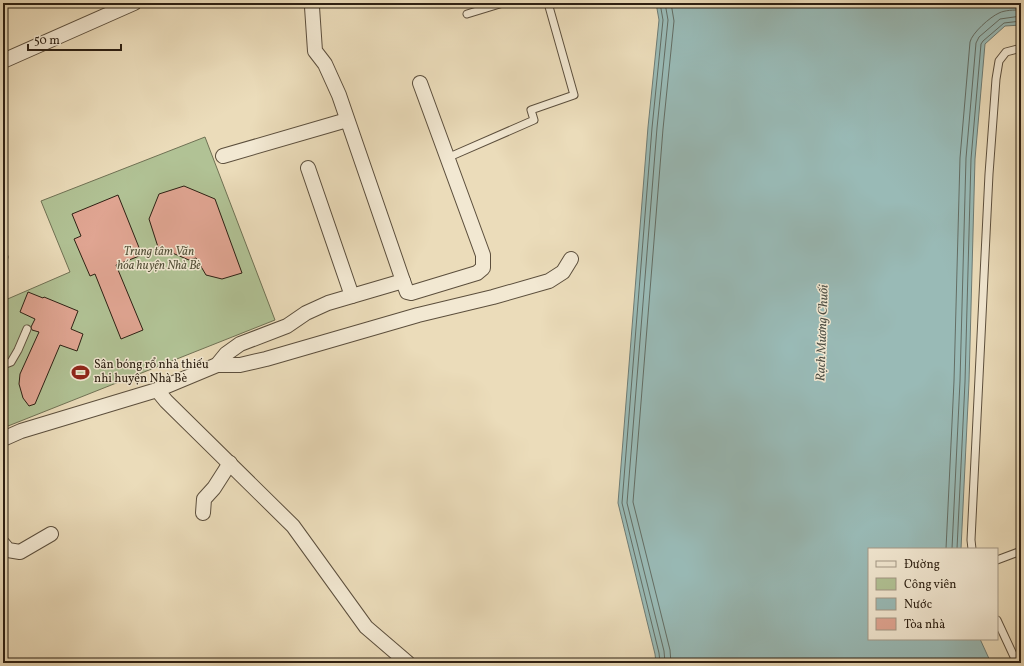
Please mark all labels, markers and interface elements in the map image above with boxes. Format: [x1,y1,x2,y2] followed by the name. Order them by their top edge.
[28,26,121,52] scale bar
[34,33,60,49] text: 50 m
[117,244,201,274] park label: Trung tâm Văn hóa huyện Nhà Bè
[812,284,834,382] water label: Rạch Mương Chuối
[94,357,209,387] place label: Sân bóng rổ nhà thiếu nhi huyện Nhà Bè
[71,362,91,382] sports icon: Sân bóng rổ nhà thiếu nhi huyện Nhà Bè
[868,548,998,640] legend
[904,557,940,573] text: Đường
[904,577,956,593] text: Công viên
[904,597,932,613] text: Nước
[904,617,945,633] text: Tòa nhà

